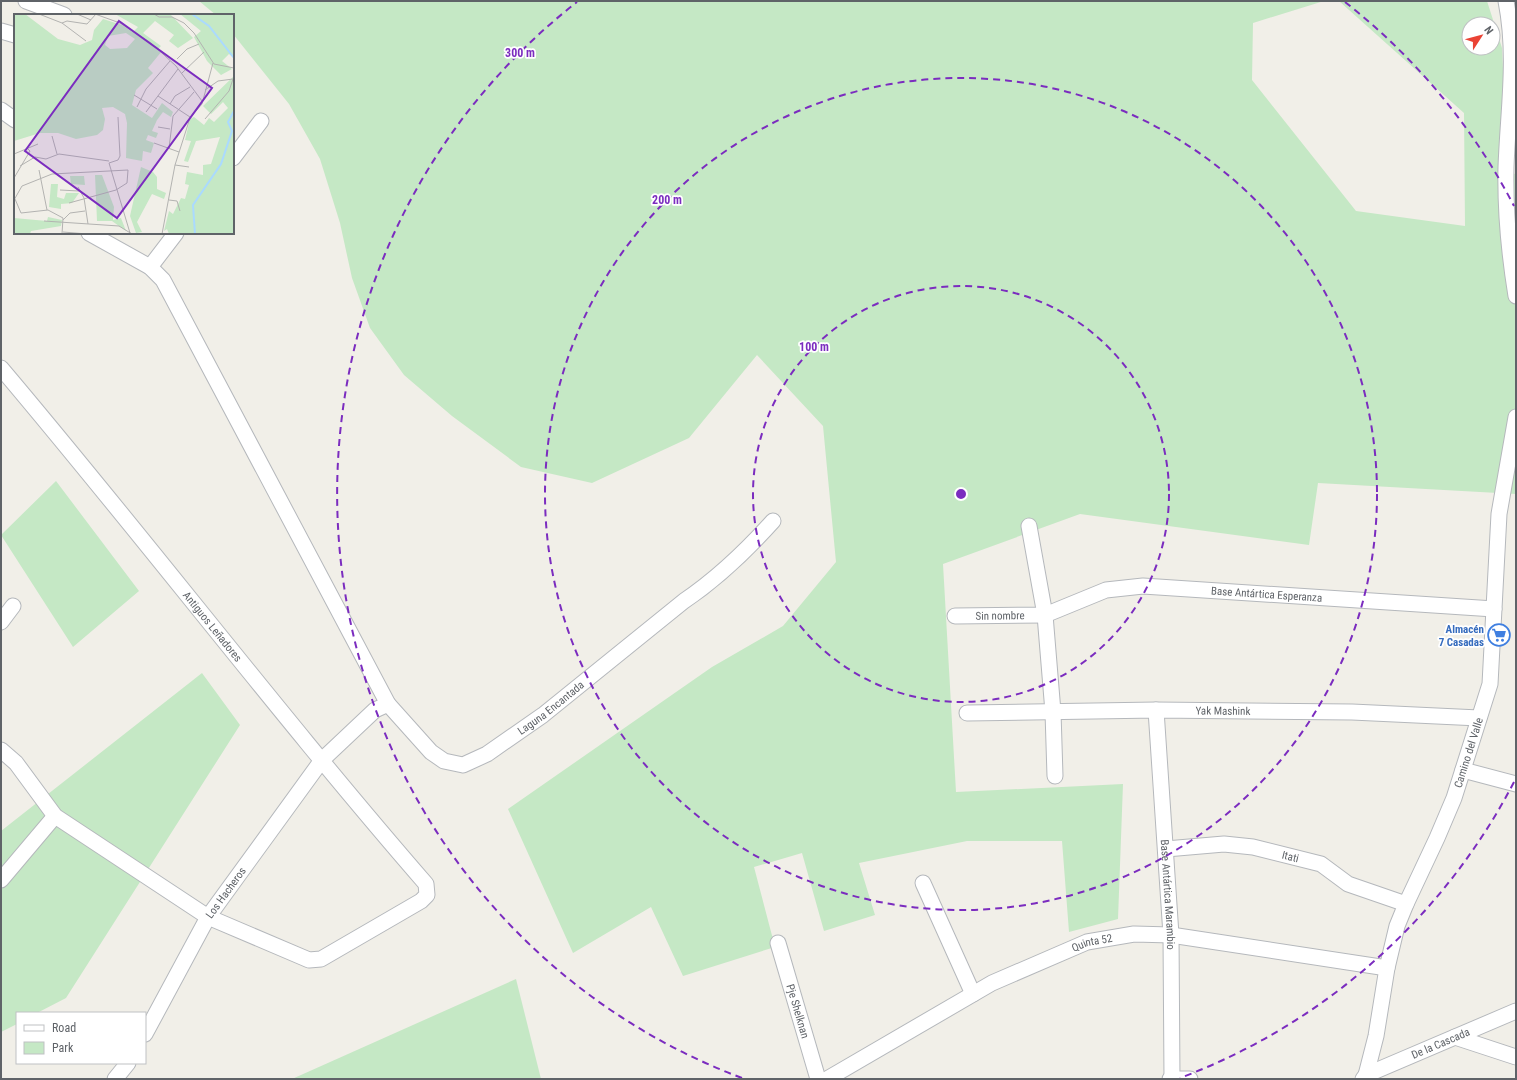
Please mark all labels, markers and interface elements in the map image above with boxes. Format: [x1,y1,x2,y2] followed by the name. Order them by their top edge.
[14,14,234,234] inset map
[1461,16,1501,56] north arrow
[1481,24,1496,37] text: N
[505,46,535,60] text: 300 m
[652,193,682,207] text: 200 m
[799,340,829,354] text: 100 m
[954,487,968,501] centre of rings
[1210,584,1323,605] street label: Base Antártica Esperanza
[180,589,244,665] street label: Antiguos Leñadores
[975,609,1025,623] street label: Sin nombre
[1486,622,1512,648] supermarket icon: Almacén 7 Casadas
[1439,623,1484,649] place label: Almacén 7 Casadas
[515,678,587,738] street label: Laguna Encantada
[1195,704,1251,718] street label: Yak Mashink
[1452,716,1486,790] street label: Camino del Valle
[1158,839,1177,950] street label: Base Antártica Marambio
[1280,848,1300,865] street label: Itati
[203,865,249,921] street label: Los Hacheros
[1070,932,1113,955] street label: Quinta 52
[783,983,812,1040] street label: Pje Shelknan
[16,1012,146,1064] legend
[52,1021,76,1035] text: Road
[1410,1026,1472,1062] street label: De la Cascada
[52,1041,74,1055] text: Park

